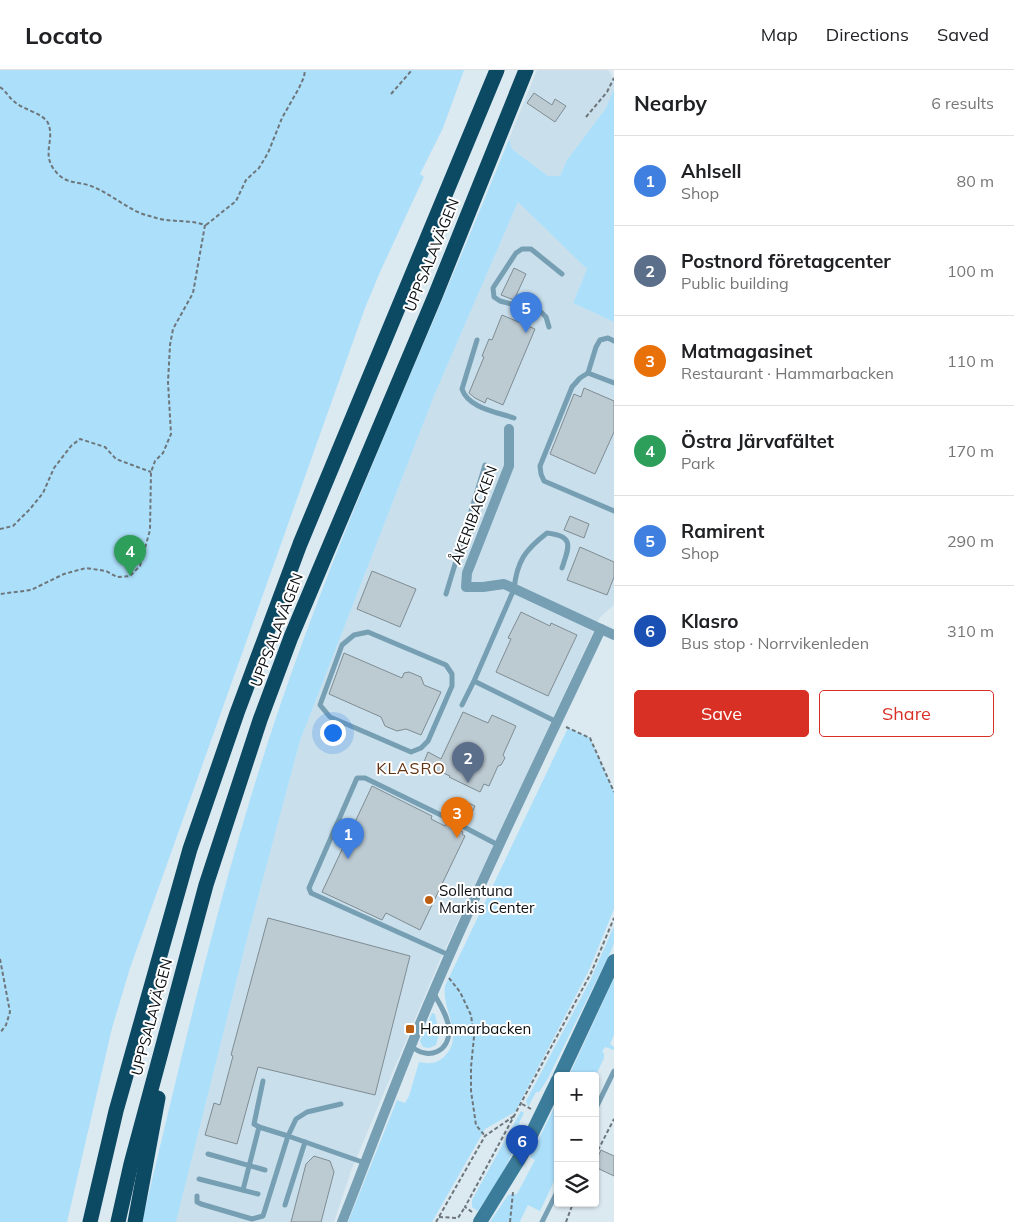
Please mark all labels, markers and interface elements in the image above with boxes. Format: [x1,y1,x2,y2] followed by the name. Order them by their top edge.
[25,20,103,50] text: Locato
[761,23,798,46] text: Map
[826,23,909,46] text: Directions
[937,23,989,46] text: Saved
[634,90,707,116] text: Nearby
[931,93,994,113] text: 6 results
[681,159,742,183] text: Ahlsell
[645,171,655,191] text: 1
[957,171,994,191] text: 80 m
[681,183,719,203] text: Shop
[400,195,463,314] street label: UPPSALAVÄGEN
[681,249,891,273] text: Postnord företagcenter
[645,261,655,281] text: 2
[947,261,994,281] text: 100 m
[681,273,789,293] text: Public building
[510,292,542,333] pin: 5
[681,339,812,363] text: Matmagasinet
[645,351,655,371] text: 3
[947,351,994,371] text: 110 m
[681,363,894,383] text: Restaurant · Hammarbacken
[681,429,834,453] text: Östra Järvafältet
[645,441,655,461] text: 4
[947,441,994,461] text: 170 m
[681,453,715,473] text: Park
[445,462,501,567] street label: ÅKERIBACKEN
[681,519,764,543] text: Ramirent
[645,531,655,551] text: 5
[947,531,994,551] text: 290 m
[114,535,146,576] pin: 4
[681,543,719,563] text: Shop
[246,570,307,689] street label: UPPSALAVÄGEN
[681,609,738,633] text: Klasro
[645,621,655,641] text: 6
[947,621,994,641] text: 310 m
[681,633,869,653] text: Bus stop · Norrvikenleden
[634,690,809,737] button: Save
[819,690,994,737] button: Share
[320,720,346,746] your location
[452,742,484,783] pin: 2
[376,758,446,778] district label: KLASRO
[441,797,473,838] pin: 3
[332,818,364,859] pin: 1
[439,881,535,917] place label: Sollentuna Markis Center
[423,894,435,906] marker: Sollentuna Markis Center
[127,956,176,1077] street label: UPPSALAVÄGEN
[420,1019,531,1038] place label: Hammarbacken
[404,1023,416,1035] marker: Hammarbacken
[554,1072,599,1207] map controls
[554,1072,599,1117] button: +
[554,1117,599,1162] button: −
[506,1125,538,1166] pin: 6
[554,1162,599,1207] button: layers

